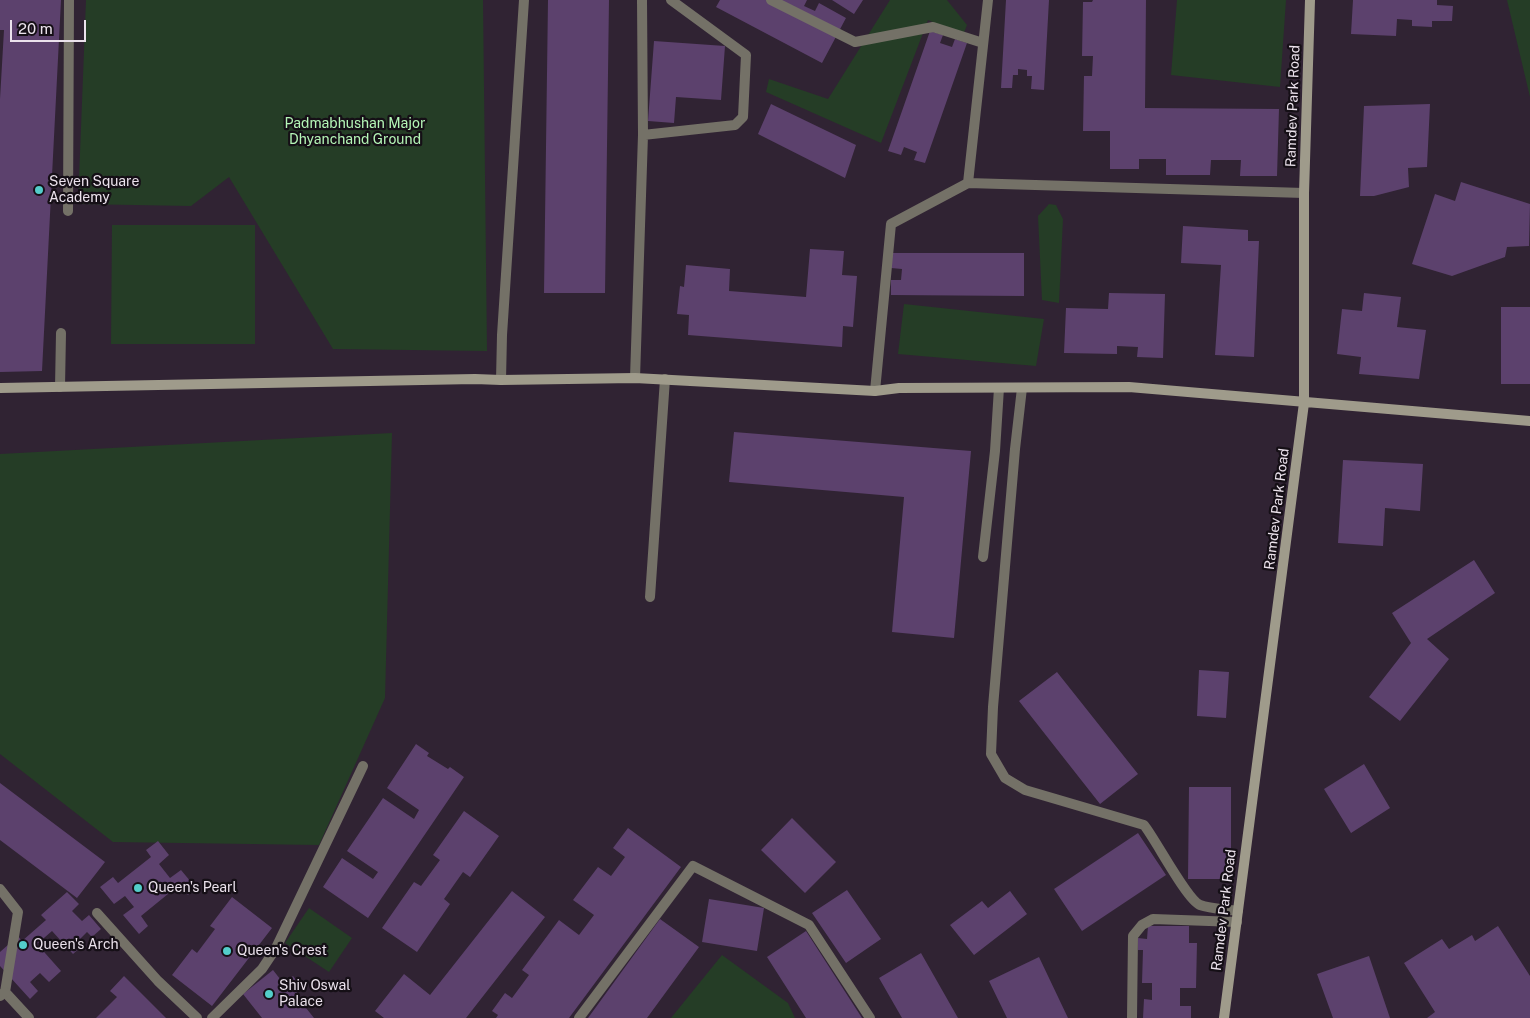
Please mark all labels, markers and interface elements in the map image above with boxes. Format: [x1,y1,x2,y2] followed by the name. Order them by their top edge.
[12,10,89,42] scale bar
[18,20,53,37] text: 20 m
[1282,45,1304,167] street label: Ramdev Park Road
[285,116,425,148] park label: Padmabhushan Major Dhyanchand Ground
[49,174,139,206] place label: Seven Square Academy
[33,184,45,196] marker: Seven Square Academy
[1261,447,1293,571] street label: Ramdev Park Road
[1208,848,1240,972] street label: Ramdev Park Road
[148,880,237,896] place label: Queen's Pearl
[132,882,144,894] marker: Queen's Pearl
[33,937,119,953] place label: Queen's Arch
[17,939,29,951] marker: Queen's Arch
[237,943,327,959] place label: Queen's Crest
[221,945,233,957] marker: Queen's Crest
[279,978,350,1010] place label: Shiv Oswal Palace
[263,988,275,1000] marker: Shiv Oswal Palace

